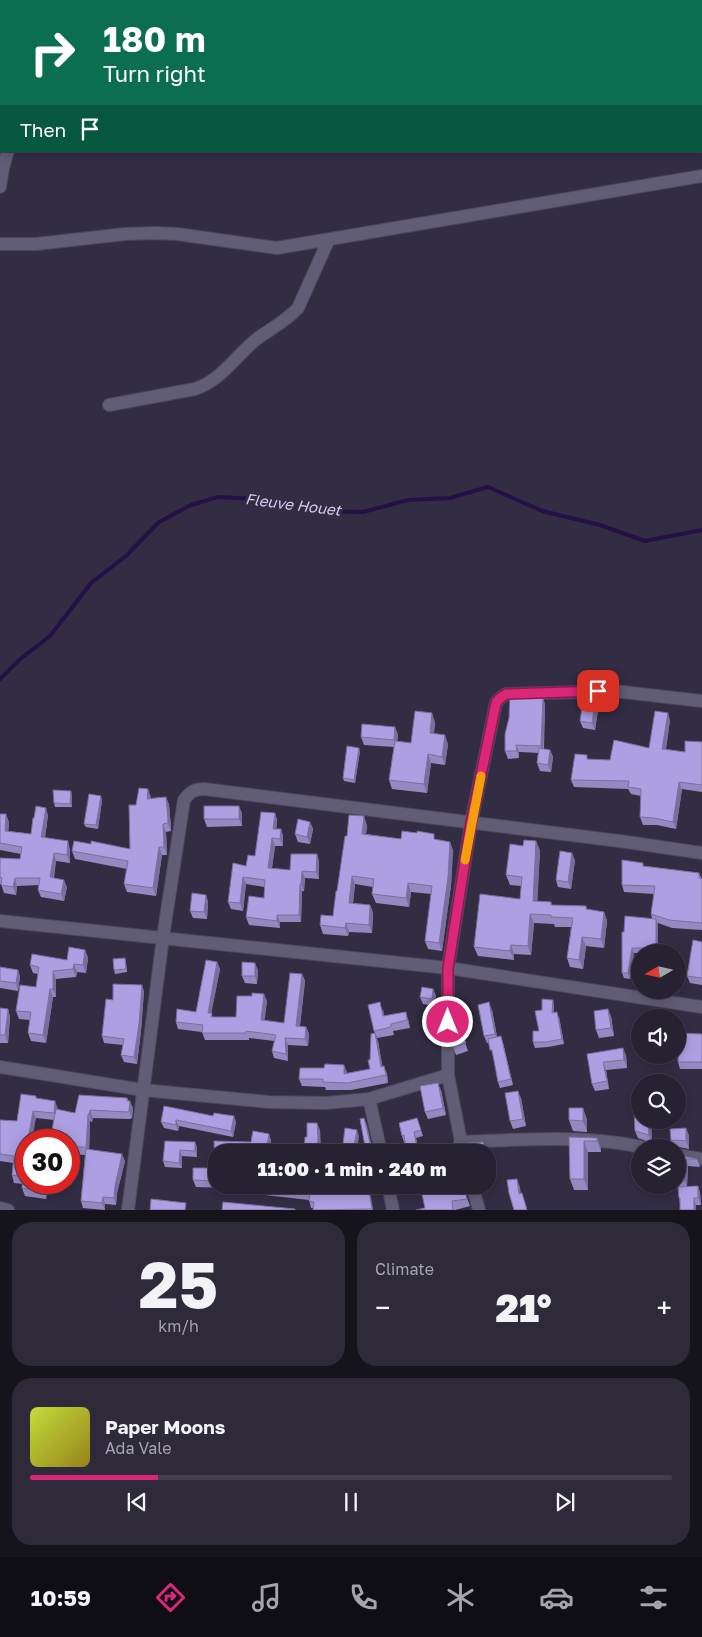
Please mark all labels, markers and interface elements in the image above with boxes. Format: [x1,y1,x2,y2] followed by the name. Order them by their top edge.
[103,18,206,60] text: 180 m
[20,20,85,85] icon: right
[103,60,206,87] text: Turn right
[76,115,104,143] icon: arrive
[20,118,66,141] text: Then
[244,489,344,519] water label: Fleuve Houet
[577,670,619,712] pin
[584,677,612,705] icon: arrive
[631,944,686,999] north arrow
[631,944,686,1194] map controls
[421,995,473,1047] position arrow
[631,1009,686,1064] button: sound
[631,1074,686,1129] button: search
[15,1129,80,1194] speed limit sign: 30
[631,1139,686,1194] button: layers
[258,1157,446,1180] text: 11:00 · 1 min · 240 m
[139,1244,218,1322] text: 25
[375,1259,434,1279] text: Climate
[496,1285,551,1330] text: 21°
[375,1291,390,1324] text: −
[657,1291,672,1324] text: +
[158,1316,199,1336] text: km/h
[105,1415,225,1438] text: Paper Moons
[105,1438,171,1458] text: Ada Vale
[123,1488,151,1516] icon: previous
[337,1488,365,1516] icon: pause
[551,1488,579,1516] icon: next
[153,1580,188,1615] icon: directions
[249,1580,284,1615] icon: music
[346,1580,381,1615] icon: phone
[443,1580,478,1615] icon: climate
[539,1580,574,1615] icon: car
[636,1580,671,1615] icon: filters
[31,1584,91,1611] text: 10:59

